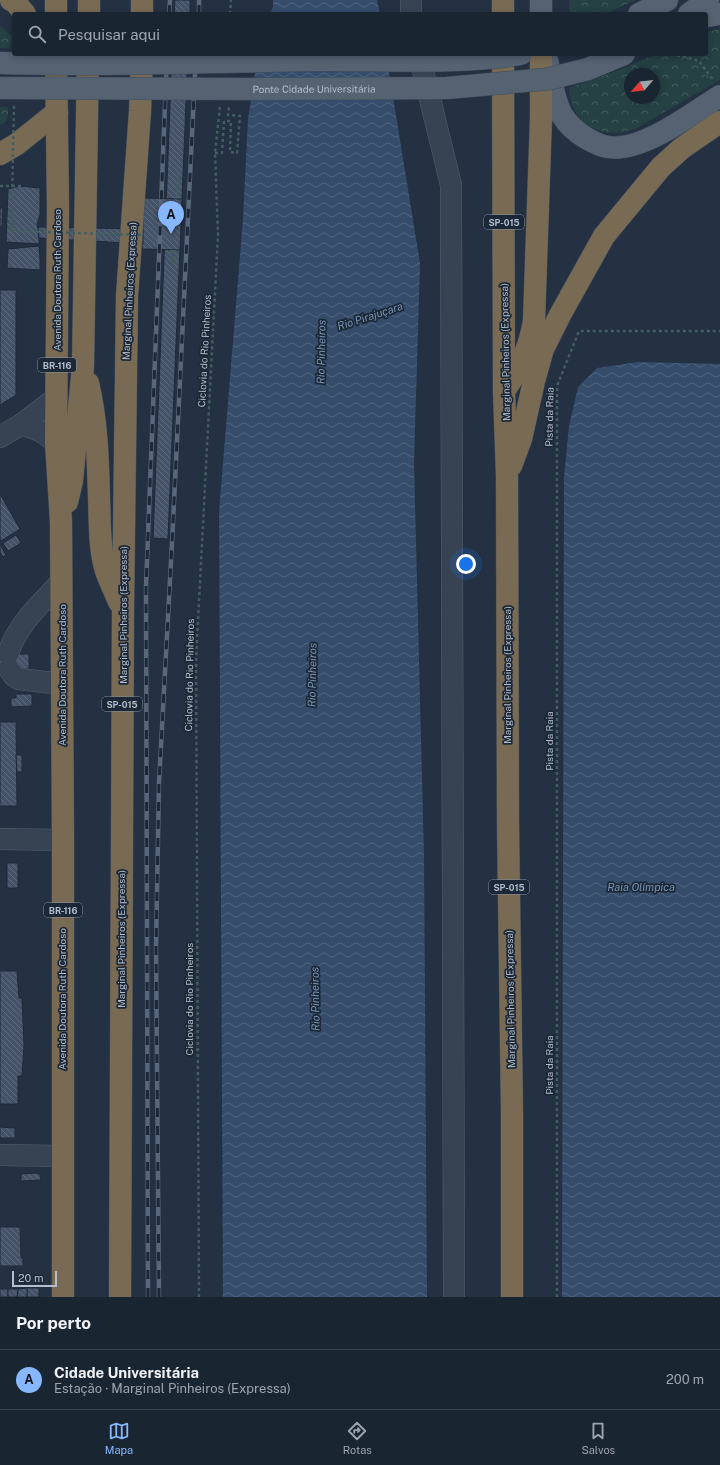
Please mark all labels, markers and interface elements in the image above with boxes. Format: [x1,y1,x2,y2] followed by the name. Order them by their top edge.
[12,12,708,56] search box
[26,23,48,45] icon: search
[58,26,160,43] text: Pesquisar aqui
[624,68,660,104] north arrow
[253,82,375,95] street label: Ponte Cidade Universitária
[158,201,184,234] pin: A
[51,209,63,351] street label: Avenida Doutora Ruth Cardoso
[484,215,524,229] road number: SP-015
[119,222,139,360] street label: Marginal Pinheiros (Expressa)
[498,283,512,421] street label: Marginal Pinheiros (Expressa)
[195,294,213,408] street label: Ciclovia do Rio Pinheiros
[336,300,405,333] water label: Rio Pirajuçara
[314,319,328,384] water label: Rio Pinheiros
[38,358,76,372] road number: BR-116
[542,387,556,447] street label: Pista da Raia
[117,546,129,684] street label: Marginal Pinheiros (Expressa)
[456,554,476,574] your location
[56,604,68,746] street label: Avenida Doutora Ruth Cardoso
[501,606,513,744] street label: Marginal Pinheiros (Expressa)
[182,619,196,731] street label: Ciclovia do Rio Pinheiros
[305,642,319,707] water label: Rio Pinheiros
[102,697,142,711] road number: SP-015
[543,711,555,771] street label: Pista da Raia
[115,870,127,1008] street label: Marginal Pinheiros (Expressa)
[489,880,529,894] road number: SP-015
[607,881,675,893] water label: Raia Olímpica
[44,903,82,917] road number: BR-116
[56,928,68,1070] street label: Avenida Doutora Ruth Cardoso
[503,930,517,1068] street label: Marginal Pinheiros (Expressa)
[183,943,195,1055] street label: Ciclovia do Rio Pinheiros
[308,966,322,1031] water label: Rio Pinheiros
[543,1035,555,1095] street label: Pista da Raia
[12,1269,57,1288] scale bar
[18,1272,43,1284] text: 20 m
[16,1313,91,1333] text: Por perto
[54,1364,199,1381] text: Cidade Universitária
[24,1372,34,1387] text: A
[666,1372,704,1387] text: 200 m
[54,1381,291,1396] text: Estação · Marginal Pinheiros (Expressa)
[105,1420,133,1456] tab: Mapa
[343,1420,372,1456] tab: Rotas
[581,1420,615,1456] tab: Salvos

